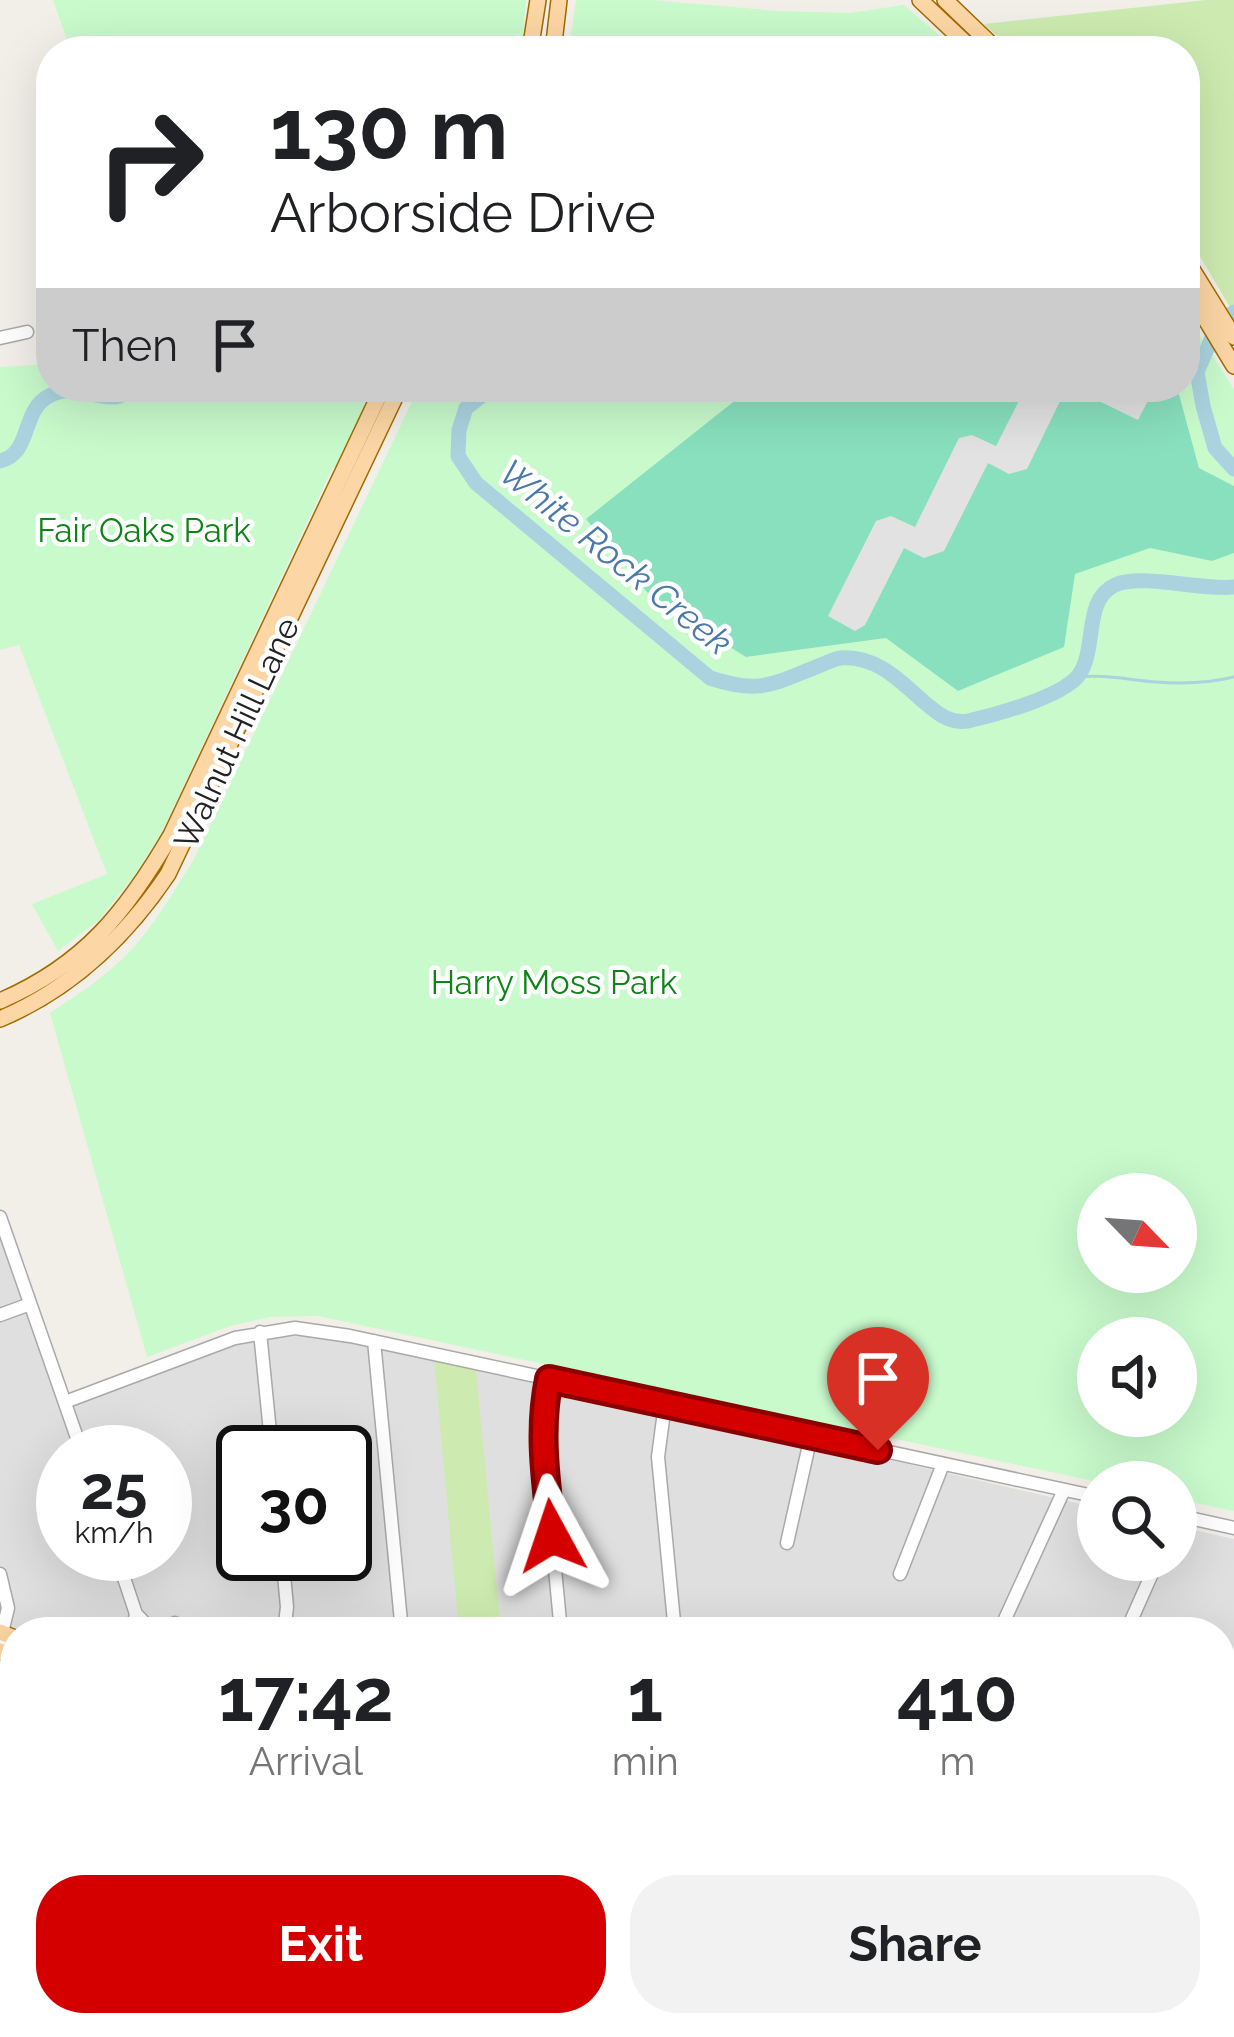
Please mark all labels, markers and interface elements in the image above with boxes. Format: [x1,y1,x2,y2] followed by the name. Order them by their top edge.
[270,80,508,179] text: 130 m
[72,84,228,240] icon: right
[270,181,656,245] text: Arborside Drive
[202,312,268,378] icon: arrive
[72,319,178,372] text: Then
[492,451,740,663] water label: White Rock Creek
[37,511,251,550] park label: Fair Oaks Park
[166,611,307,855] street label: Walnut Hill Lane
[431,963,678,1002] park label: Harry Moss Park
[1077,1173,1197,1293] north arrow
[1077,1173,1197,1581] map controls
[1077,1317,1197,1437] button: sound
[827,1327,929,1450] pin
[845,1345,911,1411] icon: arrive
[216,1425,372,1581] speed limit sign: 30
[80,1453,148,1523] text: 25
[1077,1461,1197,1581] button: search
[489,1473,615,1599] position arrow
[74,1515,154,1550] text: km/h
[218,1653,394,1738] text: 17:42
[627,1653,663,1738] text: 1
[897,1653,1018,1738] text: 410
[249,1738,363,1784] text: Arrival
[612,1738,679,1784] text: min
[939,1738,975,1784] text: m
[36,1875,606,2013] button: Exit
[630,1875,1200,2013] button: Share

